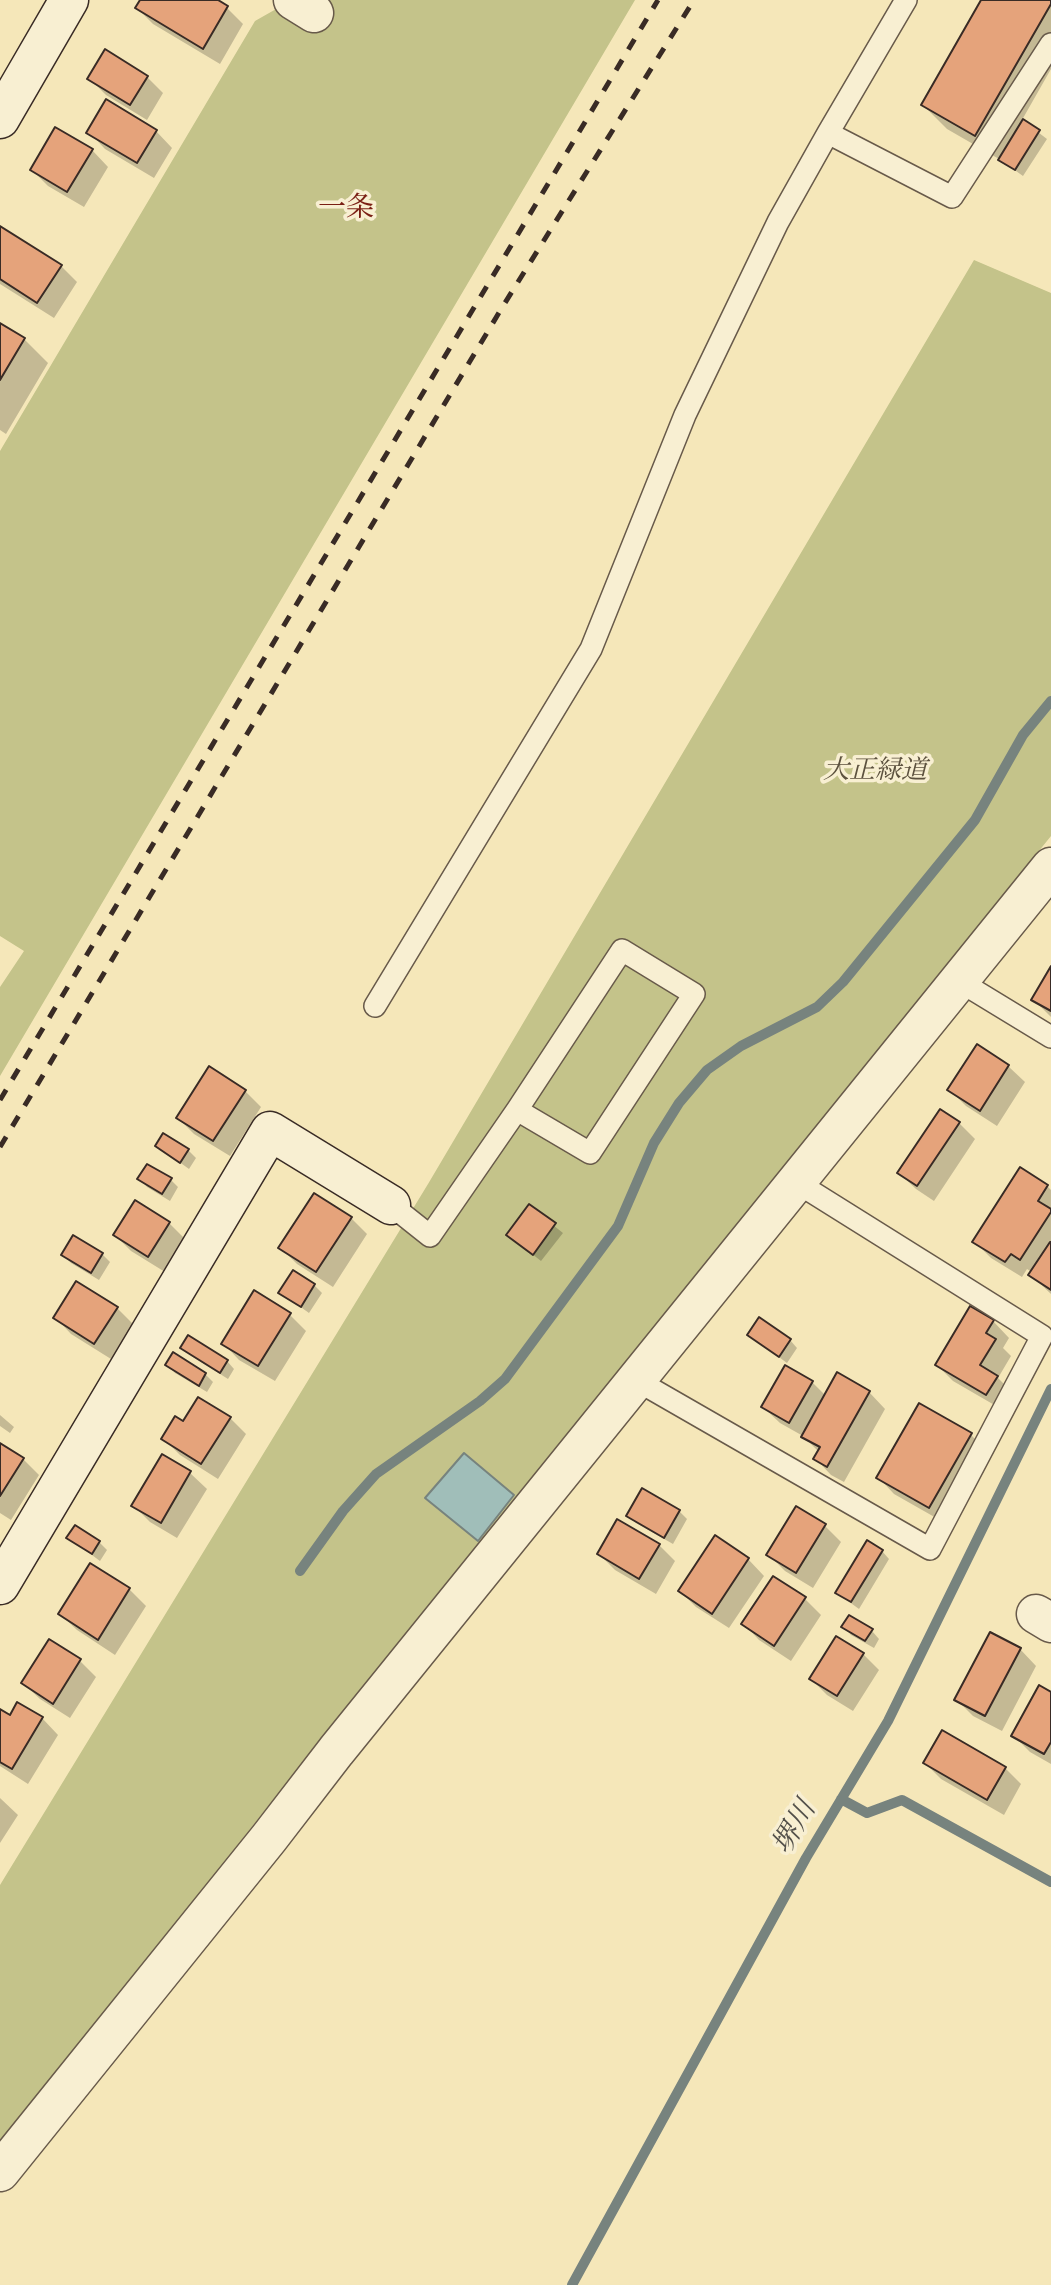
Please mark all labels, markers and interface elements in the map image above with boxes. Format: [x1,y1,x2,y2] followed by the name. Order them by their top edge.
[318,194,374,228] district label: 一条
[823,757,927,789] park label: 大正緑道
[768,1796,826,1862] water label: 堺川

